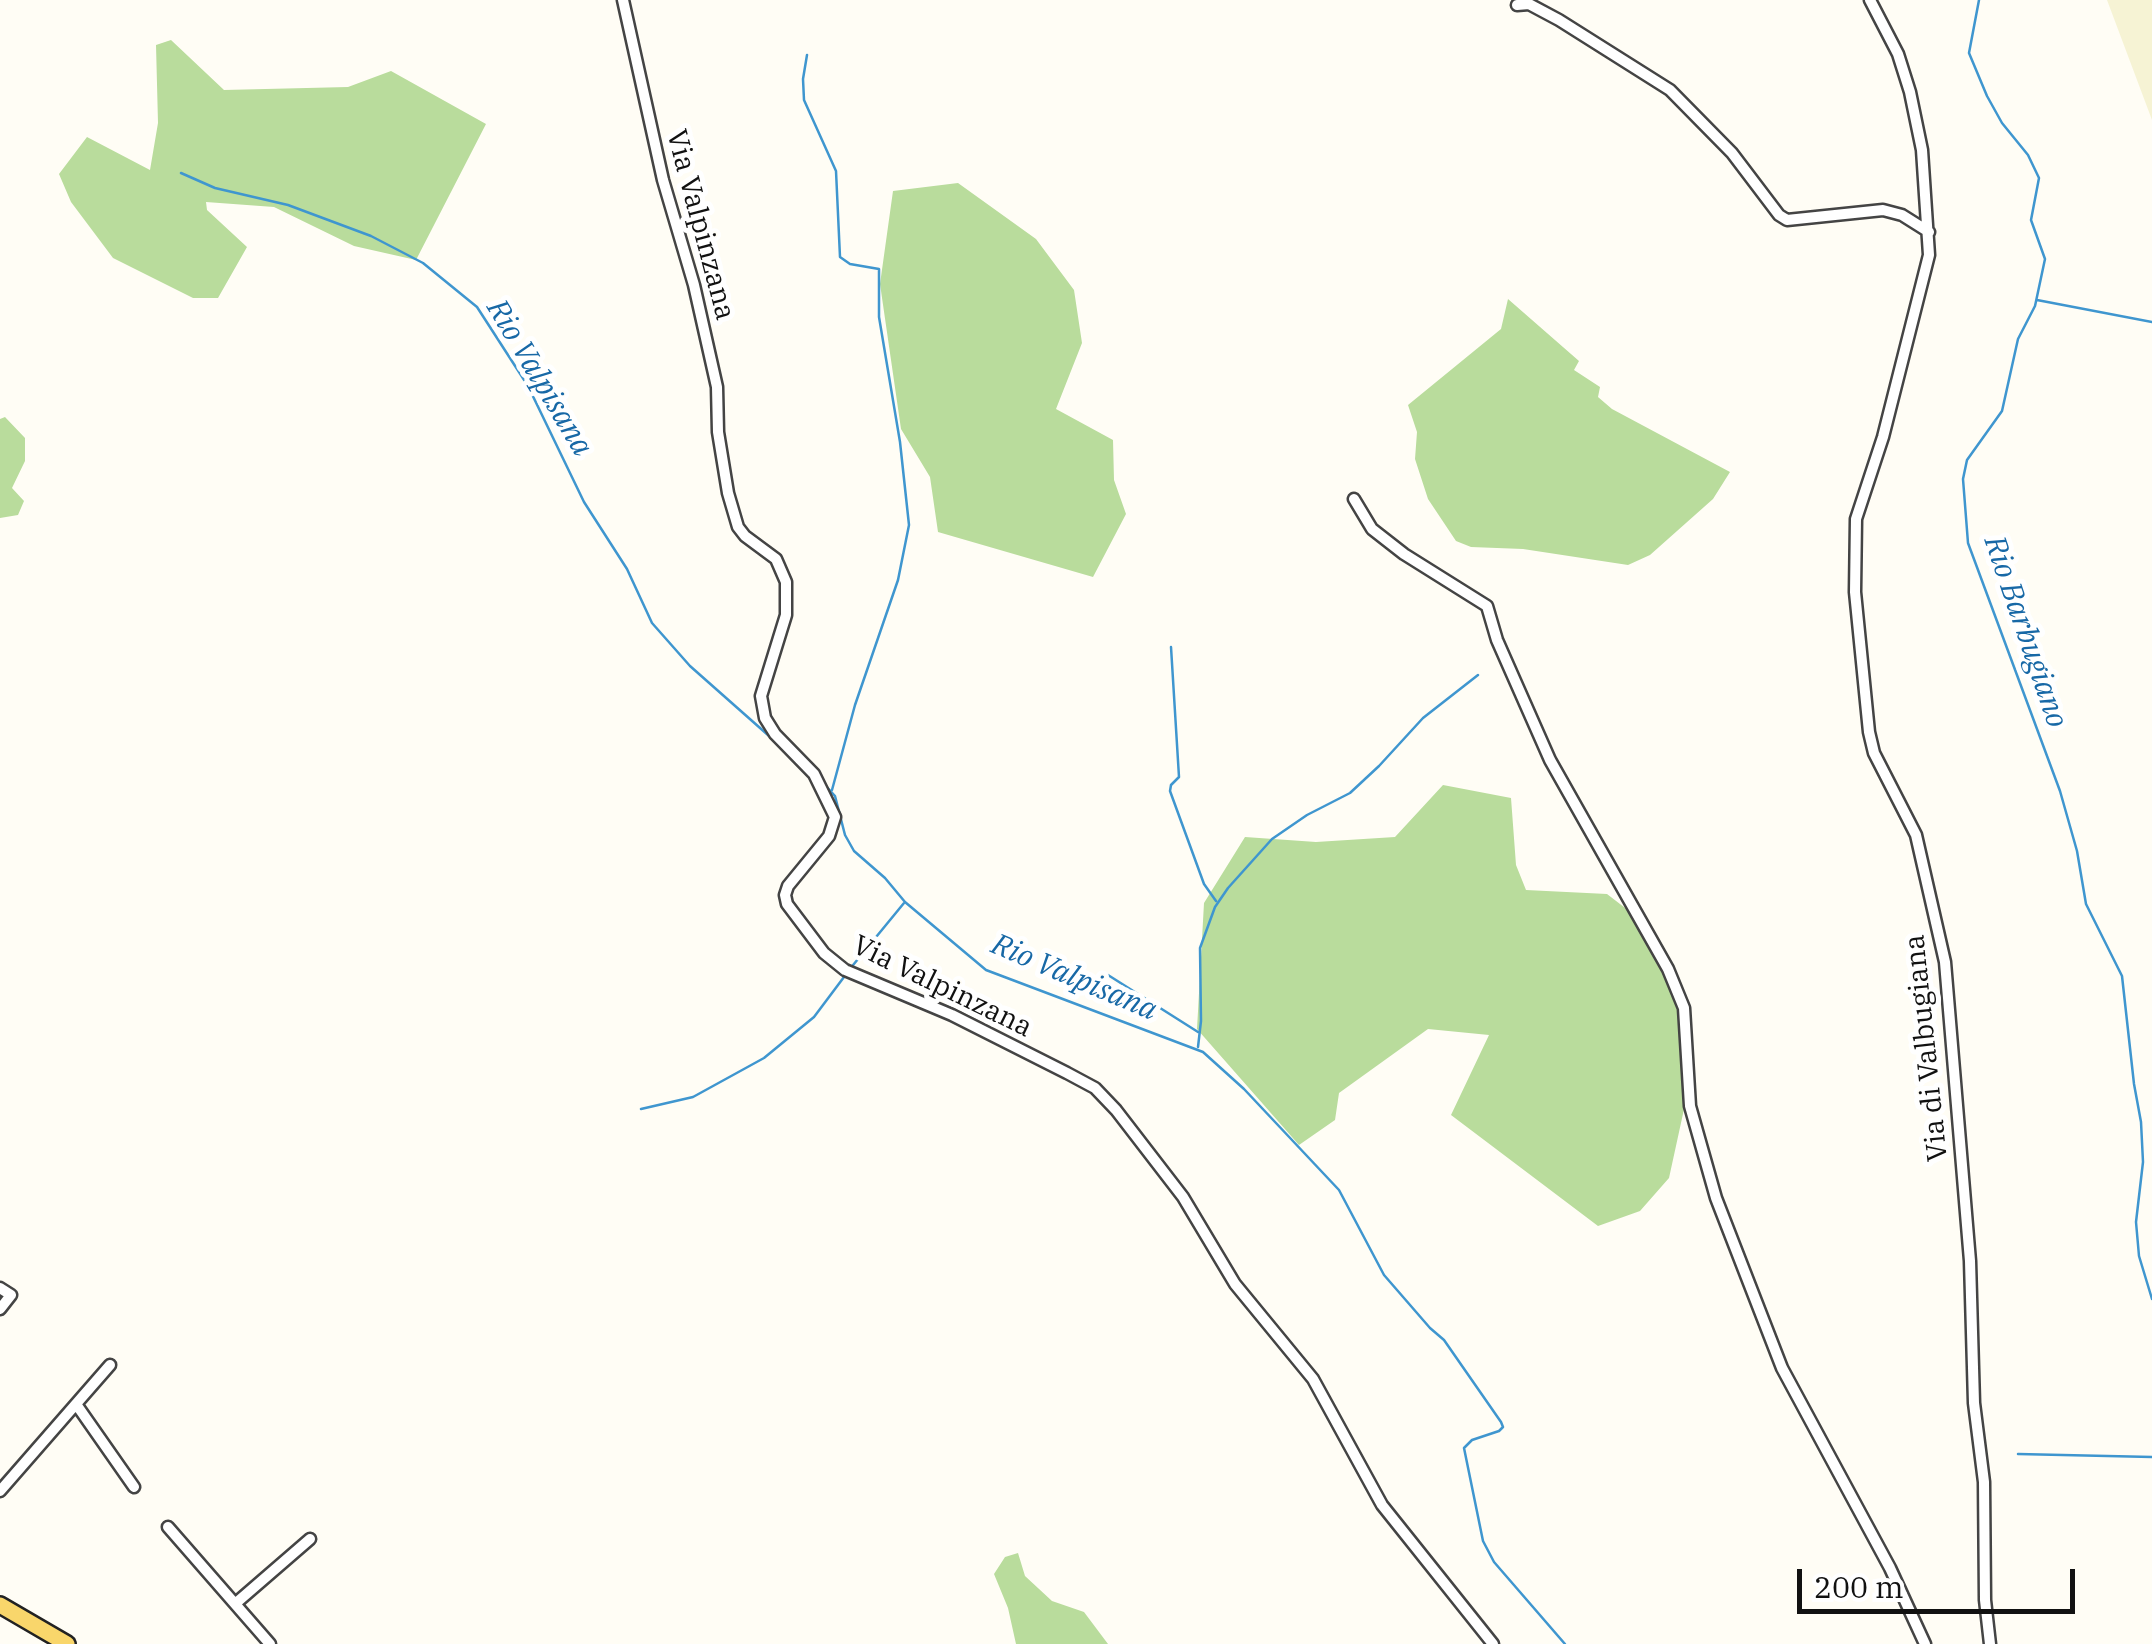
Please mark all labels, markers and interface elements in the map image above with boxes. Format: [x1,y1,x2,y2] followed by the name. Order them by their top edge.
[658,126,742,324] street label: Via Valpinzana
[478,293,600,463] water label: Rio Valpisana
[1975,531,2075,733] water label: Rio Barbugiano
[986,927,1162,1029] water label: Rio Valpisana
[847,929,1037,1045] street label: Via Valpinzana
[1898,933,1956,1163] street label: Via di Valbugiana
[1802,1549,2080,1611] scale bar
[1814,1567,1904,1606] text: 200 m

